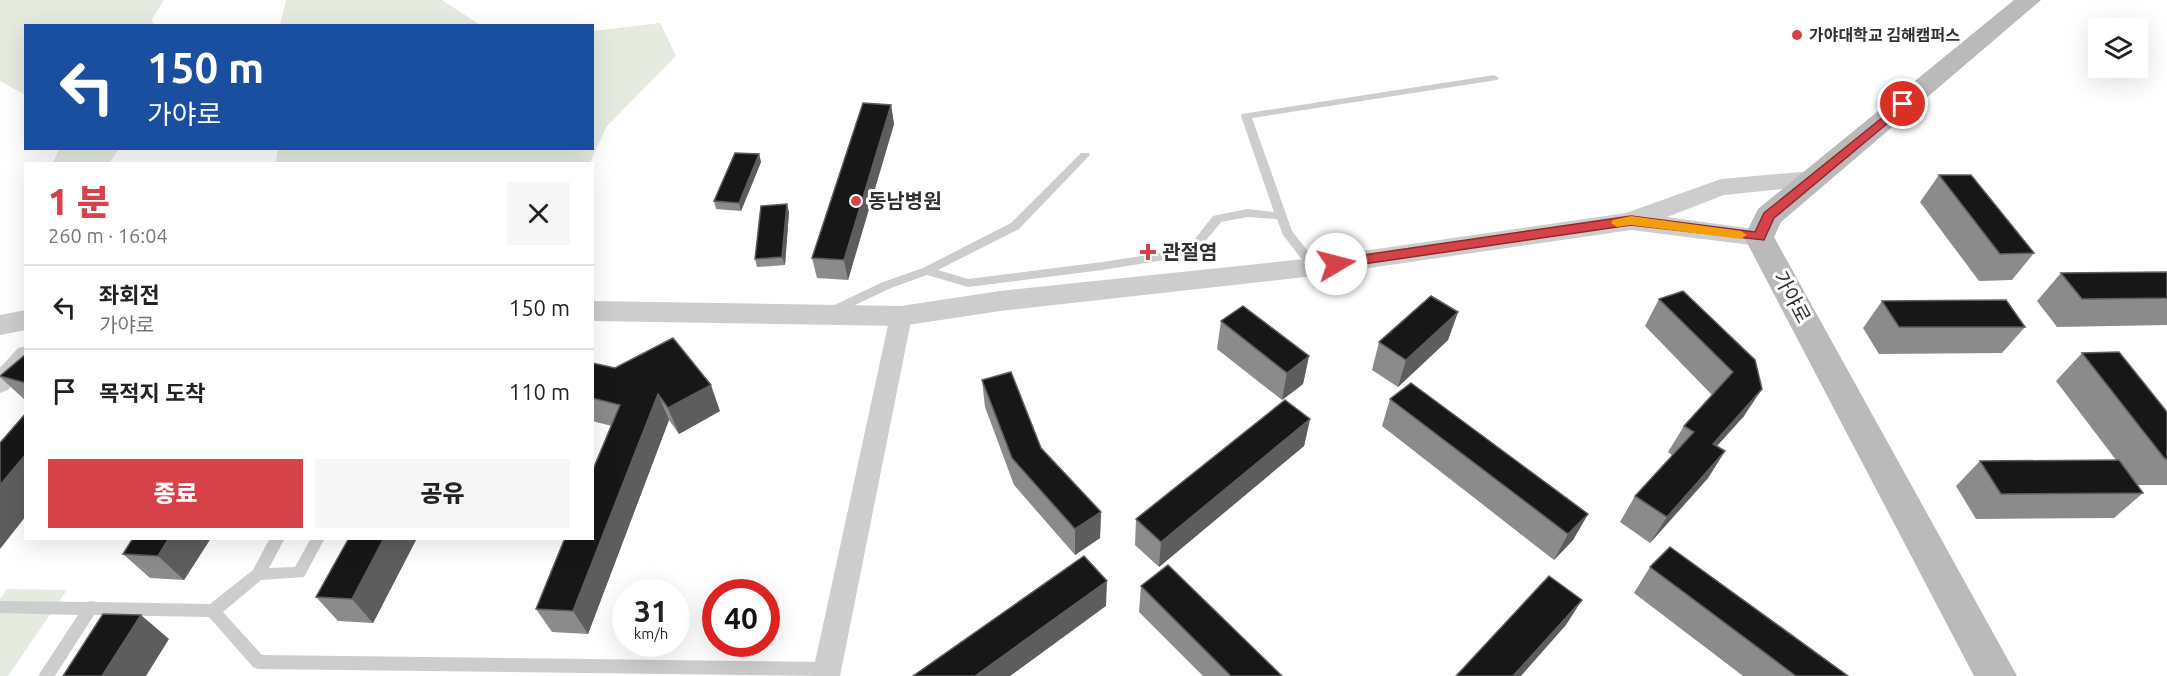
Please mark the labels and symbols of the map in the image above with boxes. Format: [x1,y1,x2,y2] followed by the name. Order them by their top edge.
[1809,26,1960,44] place label: 가야대학교 김해캠퍼스
[1790,28,1804,42] marker: 가야대학교 김해캠퍼스
[1877,78,1928,129] pin
[868,189,942,212] place label: 동남병원
[849,194,863,208] marker: 동남병원
[1304,232,1368,296] position arrow
[1162,240,1217,263] place label: 관절염
[1139,243,1157,261] marker: 관절염
[1769,267,1816,327] street label: 가야로
[702,579,780,657] speed limit sign: 40

